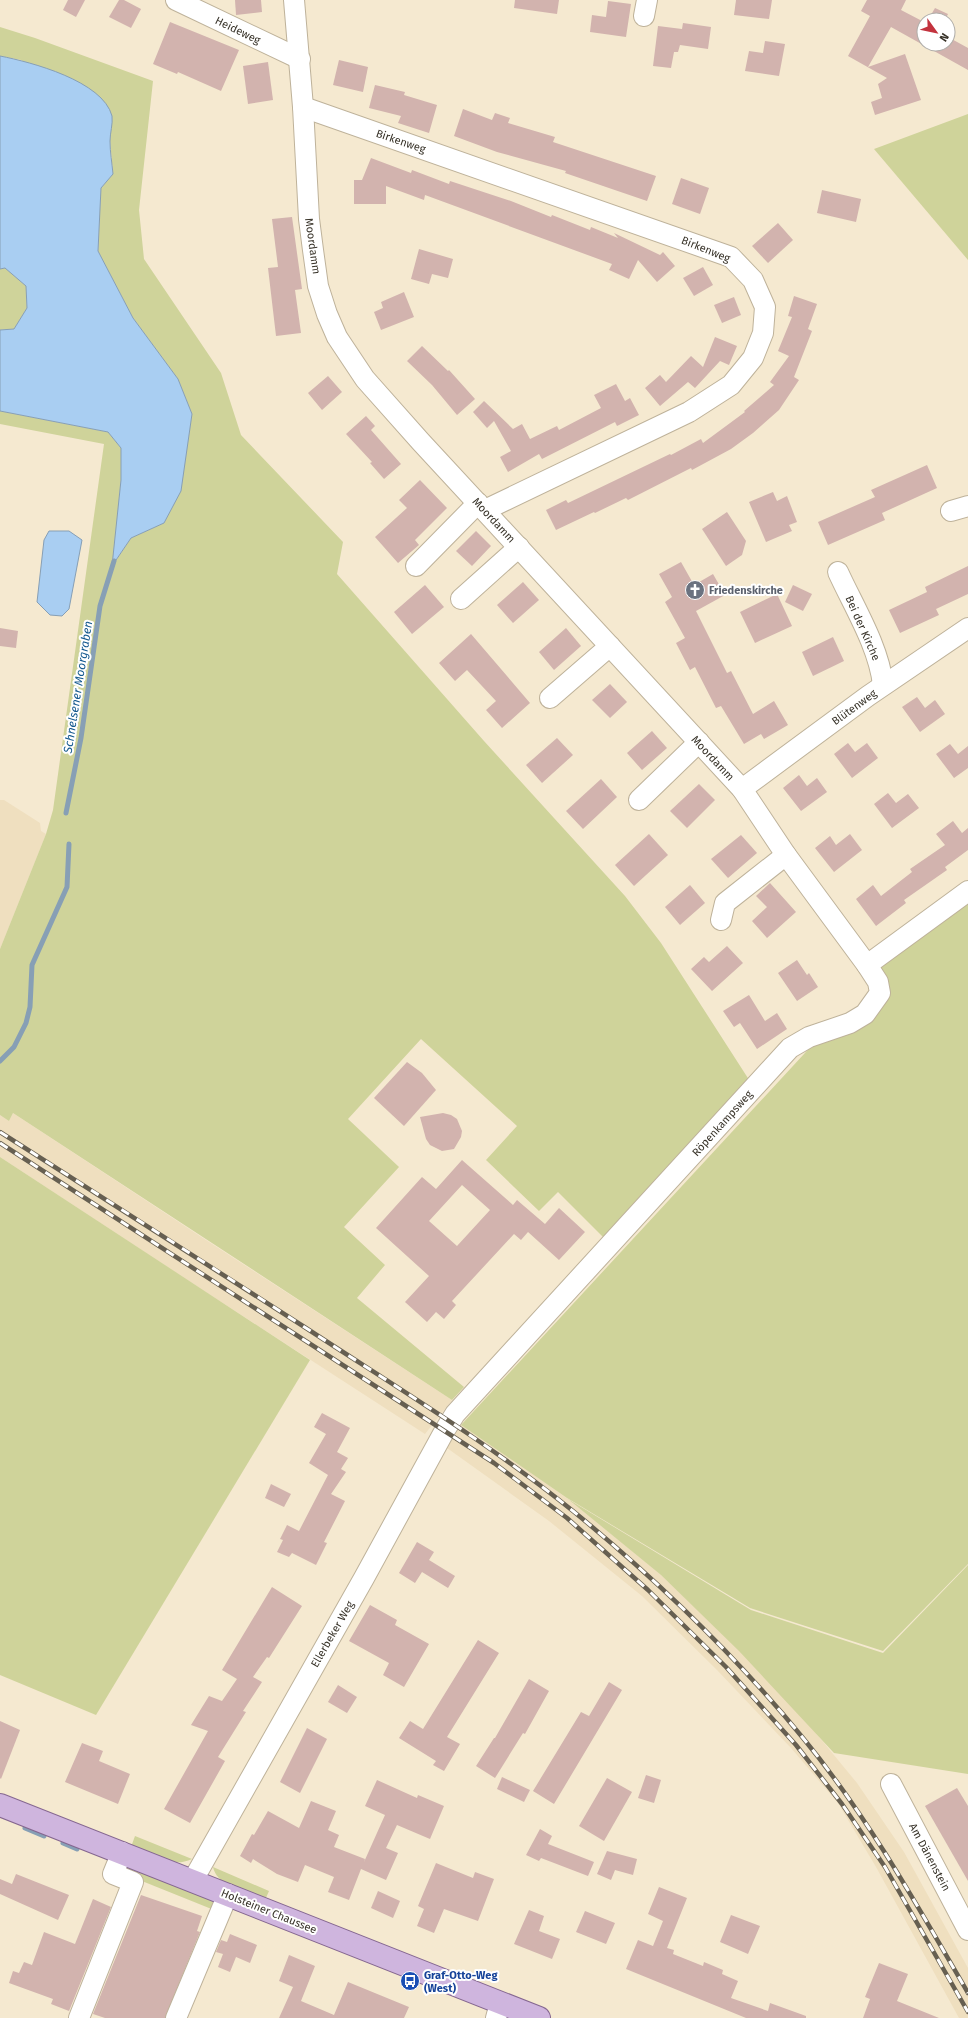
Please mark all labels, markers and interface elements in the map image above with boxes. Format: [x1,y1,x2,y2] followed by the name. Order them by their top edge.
[916,12,956,52] north arrow
[213,14,263,47] street label: Heideweg
[937,31,951,44] text: N
[374,127,428,156] street label: Birkenweg
[302,217,323,275] street label: Moordamm
[679,234,732,265] street label: Birkenweg
[470,495,518,546] street label: Moordamm
[684,579,706,601] church icon: Friedenskirche
[709,584,783,597] place label: Friedenskirche
[842,594,883,663] street label: Bei der Kirche
[60,620,95,755] water label: Schnelsener Moorgraben
[829,687,879,728] street label: Blütenweg
[689,733,737,784] street label: Moordamm
[689,1088,755,1159] street label: Röpenkampsweg
[308,1599,357,1670] street label: Ellerbeker Weg
[906,1821,953,1893] street label: Am Dänenstein
[219,1886,318,1937] street label: Holsteiner Chaussee
[424,1969,498,1995] place label: Graf-Otto-Weg (West)
[399,1970,421,1992] bus stop icon: Graf-Otto-Weg (West)

